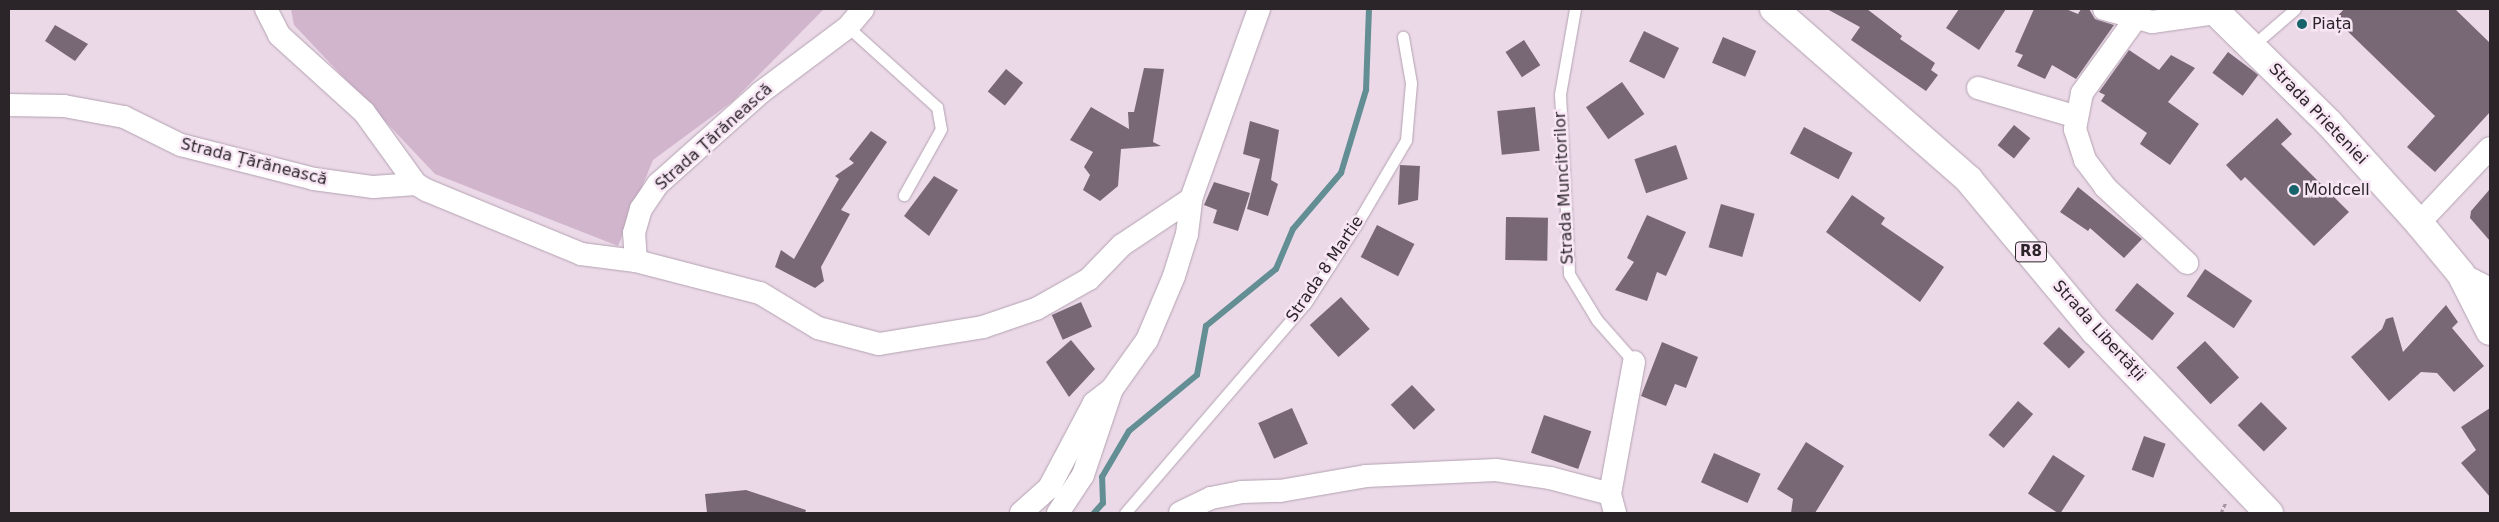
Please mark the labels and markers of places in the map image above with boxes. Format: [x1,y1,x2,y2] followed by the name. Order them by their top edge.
[2312,14,2352,34] place label: Piața
[2296,18,2308,30] marker: Piața
[2304,180,2370,200] place label: Moldcell
[2288,184,2300,196] marker: Moldcell

